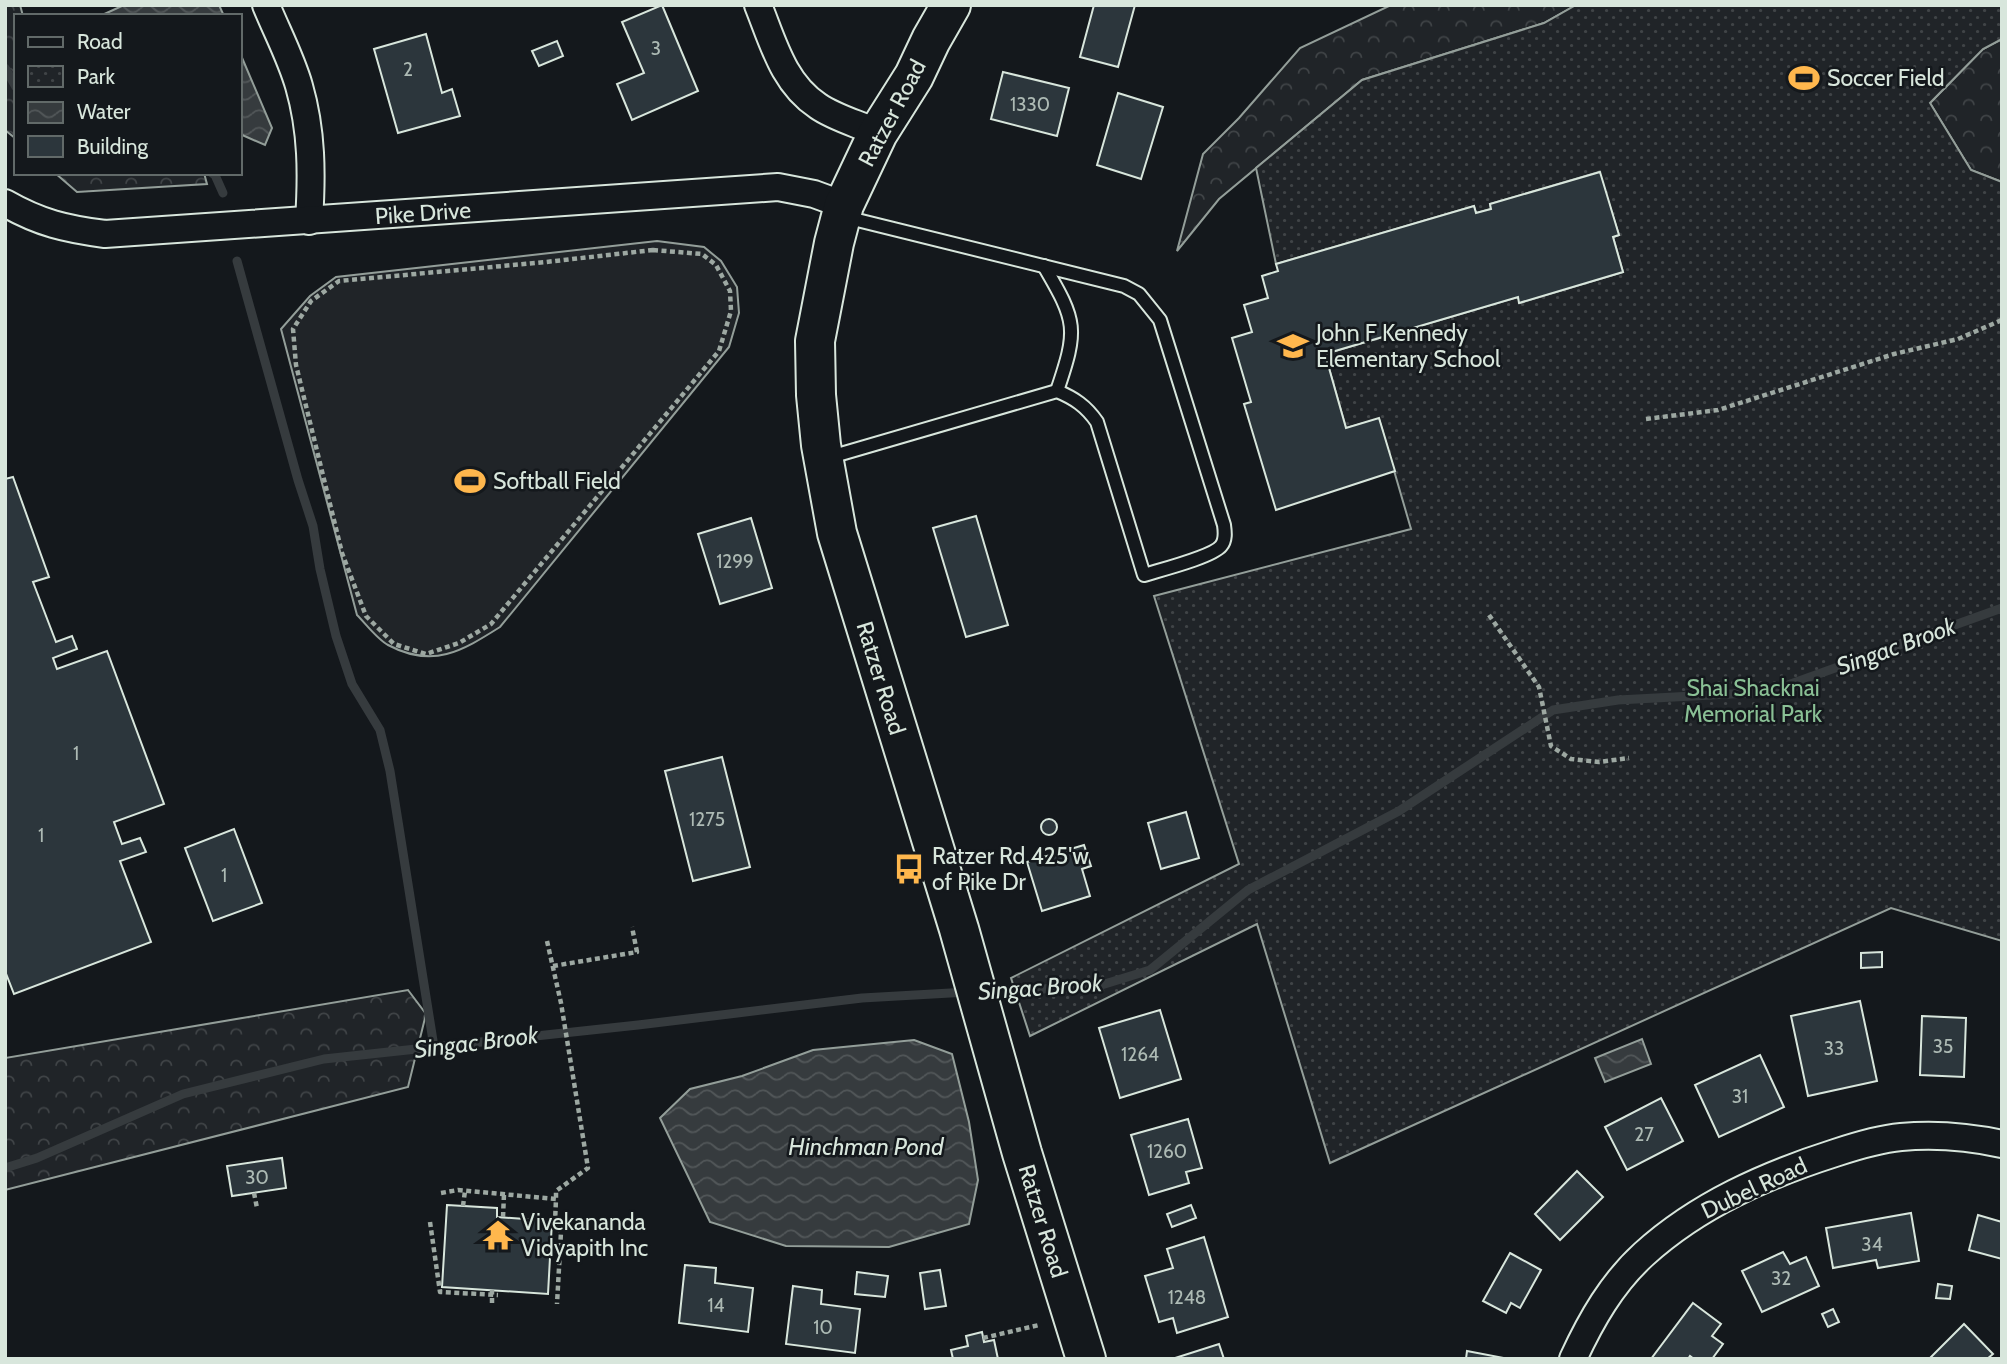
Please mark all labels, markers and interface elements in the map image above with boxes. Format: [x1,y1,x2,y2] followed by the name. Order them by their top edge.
[14,14,242,175] legend
[77,29,123,54] text: Road
[651,37,661,60] house number: 3
[852,55,932,171] street label: Ratzer Road
[403,58,413,81] house number: 2
[1787,61,1821,95] sports icon: Soccer Field
[77,64,115,89] text: Park
[1827,64,1944,92] place label: Soccer Field
[1010,93,1050,116] house number: 1330
[77,99,131,124] text: Water
[77,134,149,159] text: Building
[374,196,472,230] street label: Pike Drive
[1315,319,1501,373] place label: John F Kennedy Elementary School
[1276,329,1310,363] school or university icon: John F Kennedy Elementary School
[453,464,487,498] sports icon: Softball Field
[493,467,621,495] place label: Softball Field
[716,550,754,573] house number: 1299
[1832,611,1960,681] water label: Singac Brook
[851,618,911,738] street label: Ratzer Road
[1684,674,1823,728] park label: Shai Shacknai Memorial Park
[73,742,79,765] house number: 1
[689,808,725,831] house number: 1275
[38,824,44,847] house number: 1
[932,842,1089,896] place label: Ratzer Rd 425'w of Pike Dr
[892,852,926,886] bus stop icon: Ratzer Rd 425'w of Pike Dr
[221,864,227,887] house number: 1
[977,968,1104,1006] water label: Singac Brook
[412,1020,540,1064] water label: Singac Brook
[1933,1035,1953,1058] house number: 35
[1824,1037,1844,1060] house number: 33
[1121,1043,1159,1066] house number: 1264
[1732,1085,1748,1108] house number: 31
[1634,1123,1654,1146] house number: 27
[788,1132,944,1161] water label: Hinchman Pond
[1147,1140,1187,1163] house number: 1260
[1697,1151,1811,1225] street label: Dubel Road
[1013,1161,1073,1281] street label: Ratzer Road
[245,1166,269,1189] house number: 30
[521,1208,648,1262] place label: Vivekananda Vidyapith Inc
[481,1218,515,1252] temple icon: Vivekananda Vidyapith Inc
[1861,1233,1883,1256] house number: 34
[1771,1267,1791,1290] house number: 32
[1168,1286,1206,1309] house number: 1248
[707,1294,725,1317] house number: 14
[813,1316,833,1339] house number: 10

